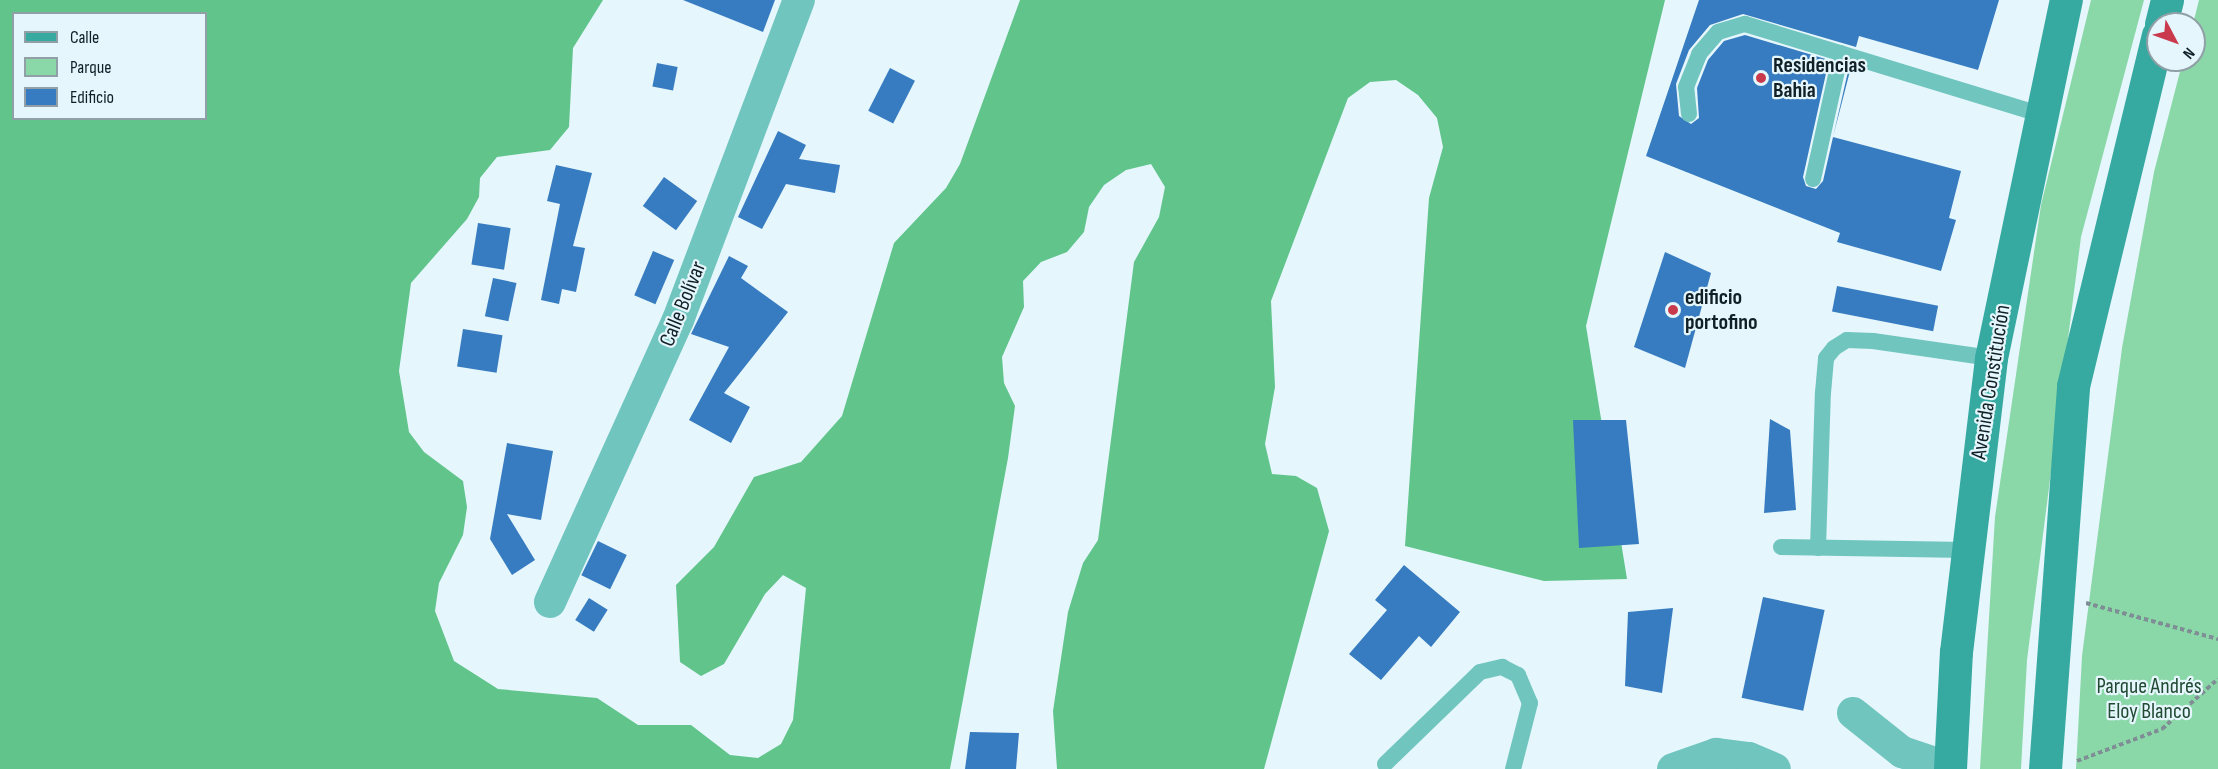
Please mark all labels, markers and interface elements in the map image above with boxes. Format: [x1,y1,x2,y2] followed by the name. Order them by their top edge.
[12,12,207,120] legend
[2146,12,2206,72] north arrow
[70,27,99,48] text: Calle
[2178,43,2198,62] text: N
[1773,52,1866,104] place label: Residencias Bahia
[70,57,111,78] text: Parque
[1754,71,1768,85] marker: Residencias Bahia
[70,87,114,108] text: Edificio
[654,258,712,350] street label: Calle Bolívar
[1685,284,1758,336] place label: edificio portofino
[1666,303,1680,317] marker: edificio portofino
[1966,303,2016,461] street label: Avenida Constitución
[2096,673,2202,724] park label: Parque Andrés Eloy Blanco

